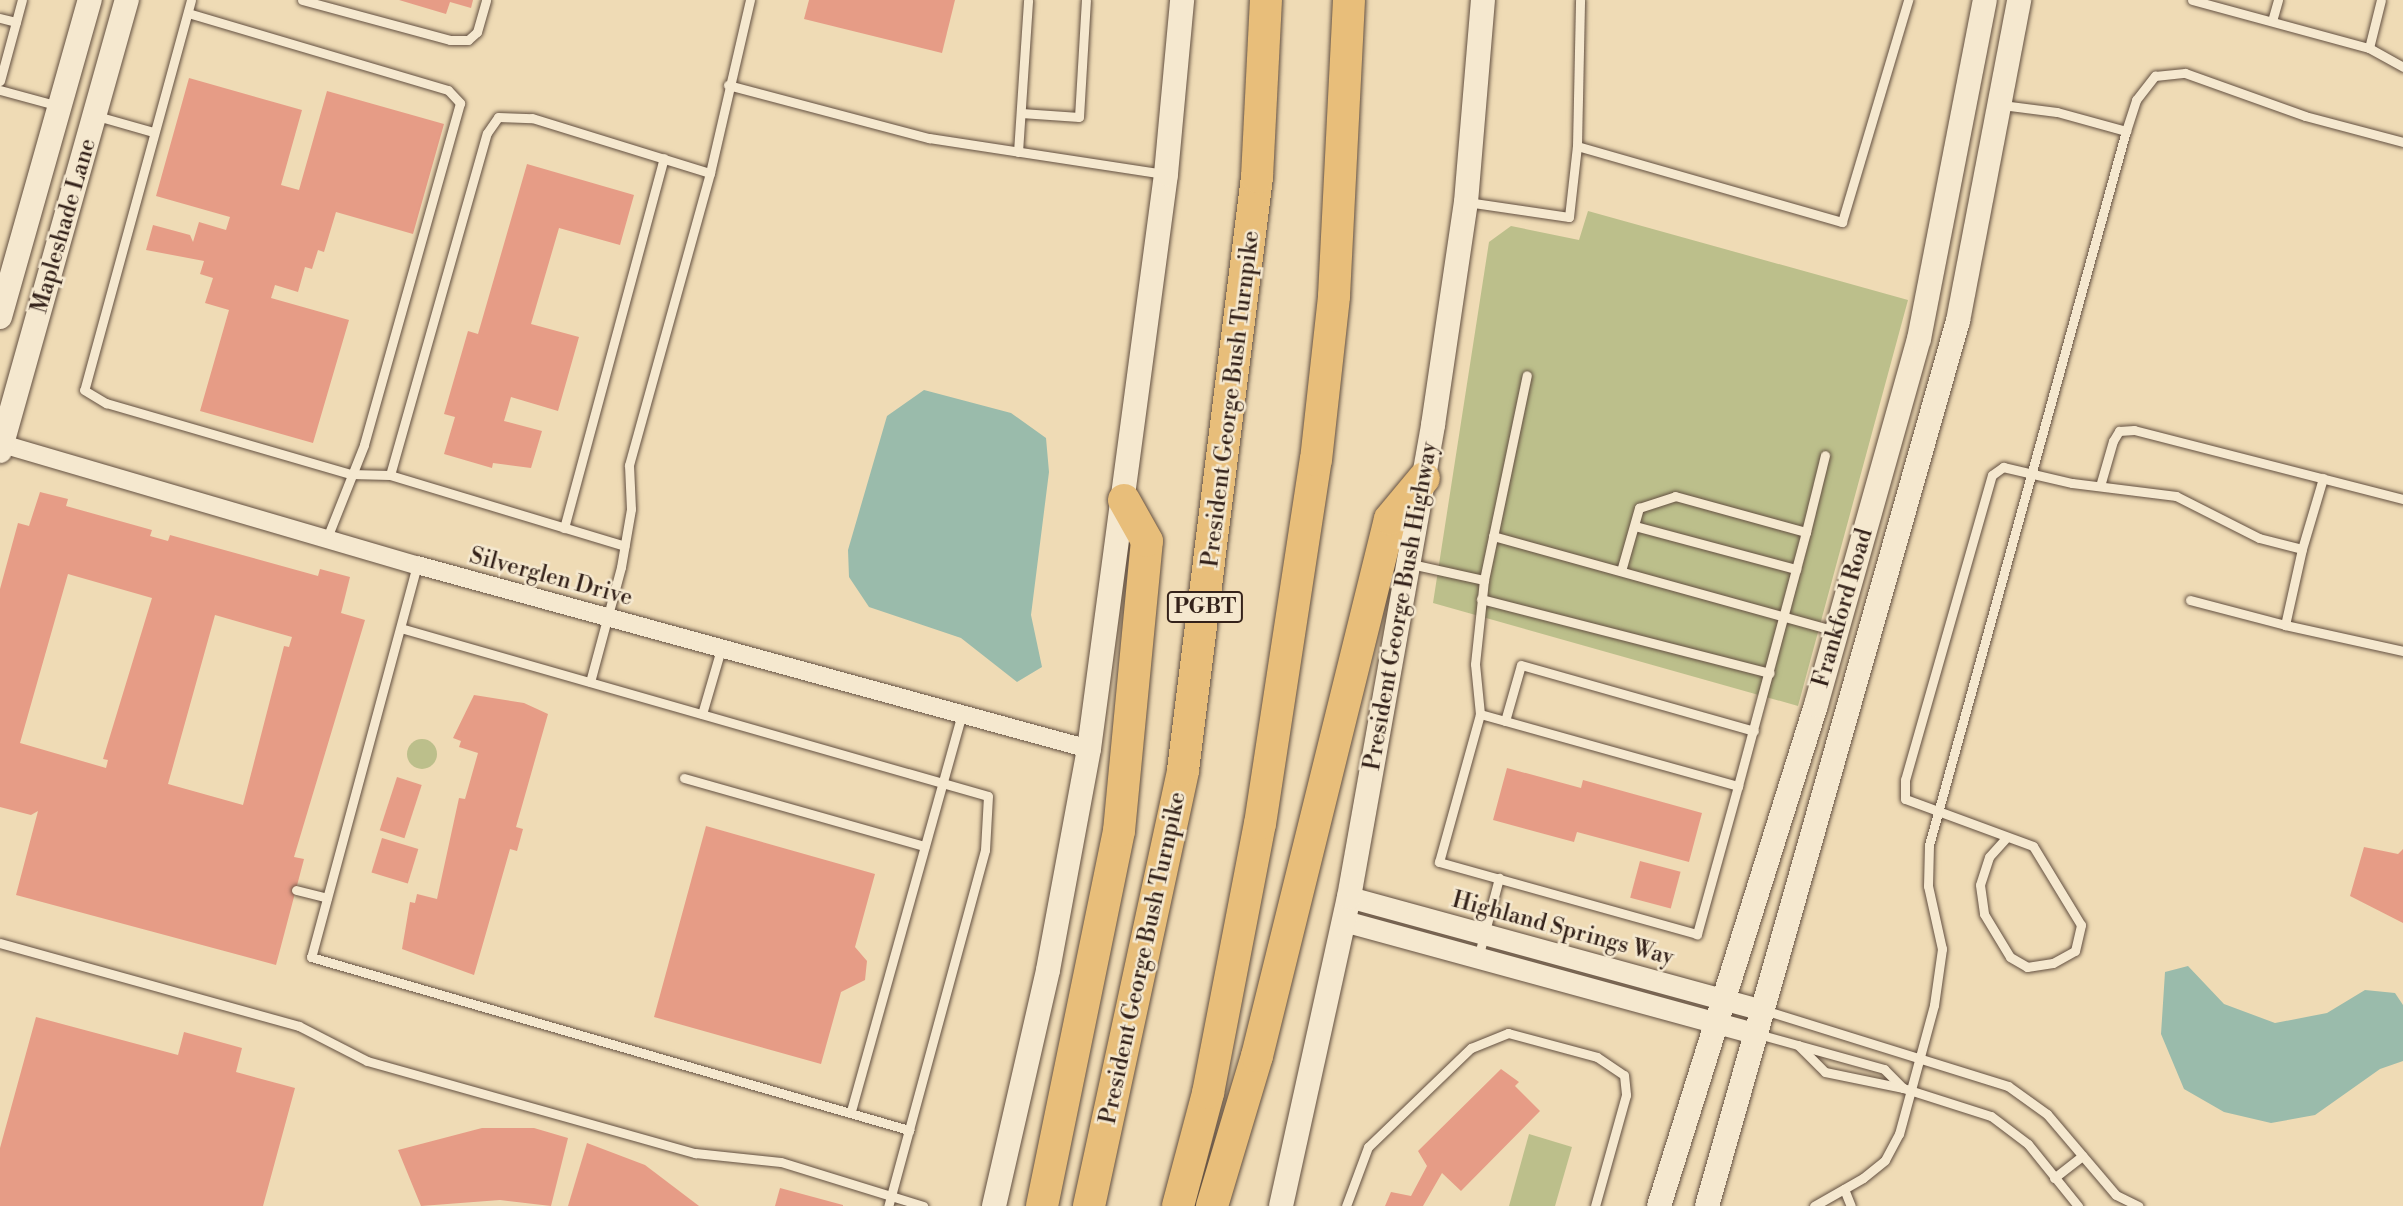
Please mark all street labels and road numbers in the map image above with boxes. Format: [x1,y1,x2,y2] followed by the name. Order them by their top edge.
[26,135,102,317] street label: Mapleshade Lane
[1197,229,1265,569] street label: President George Bush Turnpike
[1358,440,1444,772] street label: President George Bush Highway
[1807,525,1879,691] street label: Frankford Road
[466,542,636,612] street label: Silverglen Drive
[1166,590,1244,624] road number: PGBT
[1094,789,1192,1127] street label: President George Bush Turnpike
[1449,886,1677,972] street label: Highland Springs Way

